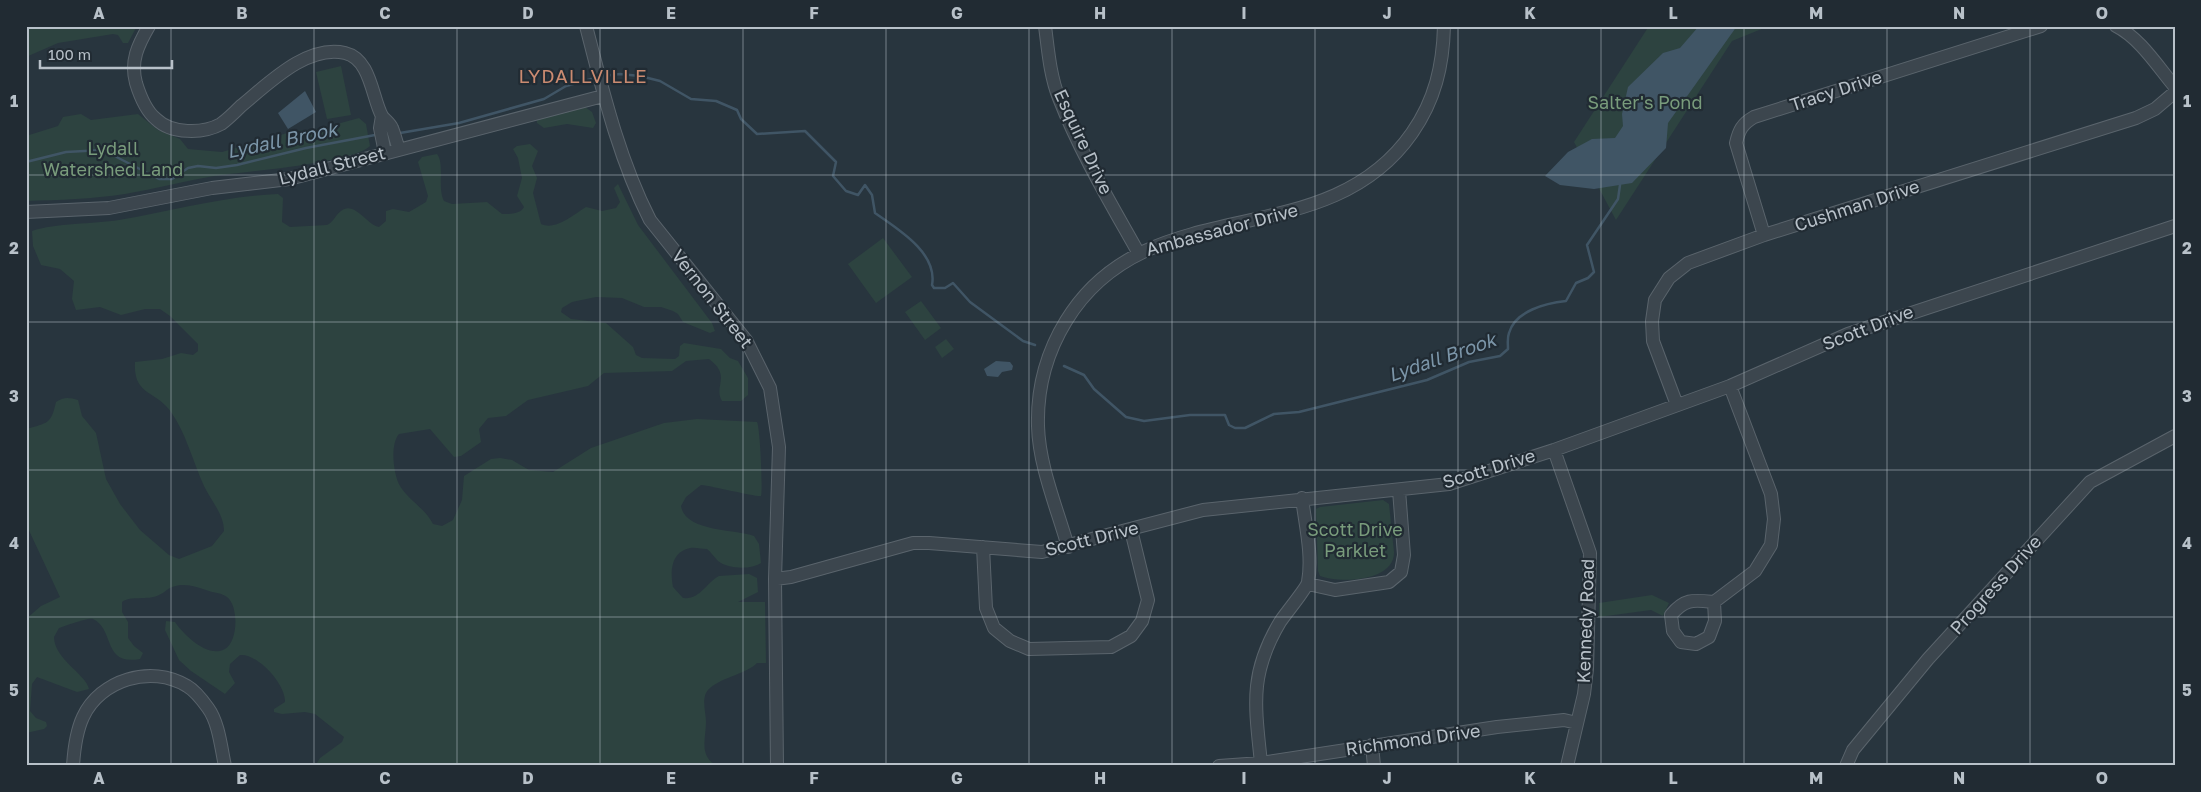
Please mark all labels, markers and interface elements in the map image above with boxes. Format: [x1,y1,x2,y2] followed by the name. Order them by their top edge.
[93,3,105,23] text: A
[236,3,248,23] text: B
[379,3,391,23] text: C
[522,3,534,23] text: D
[666,3,676,23] text: E
[809,3,819,23] text: F
[951,3,963,23] text: G
[1094,3,1106,23] text: H
[1241,3,1247,23] text: I
[1382,3,1392,23] text: J
[1524,3,1536,23] text: K
[1668,3,1678,23] text: L
[1809,3,1823,23] text: M
[1953,3,1965,23] text: N
[2096,3,2108,23] text: O
[40,38,172,70] scale bar
[48,45,91,63] text: 100 m
[518,64,648,87] district label: LYDALLVILLE
[1787,65,1884,115] street label: Tracy Drive
[1050,85,1118,198] street label: Esquire Drive
[10,91,18,111] text: 1
[1587,91,1703,113] park label: Salter's Pond
[2183,91,2191,111] text: 1
[225,116,341,162] water label: Lydall Brook
[43,137,183,180] park label: Lydall Watershed Land
[276,141,387,189] street label: Lydall Street
[1791,174,1922,236] street label: Cushman Drive
[1143,198,1300,260] street label: Ambassador Drive
[9,238,19,258] text: 2
[2182,238,2192,258] text: 2
[667,245,758,352] street label: Vernon Street
[1819,300,1916,354] street label: Scott Drive
[1385,327,1501,386] water label: Lydall Brook
[9,386,19,406] text: 3
[2182,386,2192,406] text: 3
[1440,444,1538,493] street label: Scott Drive
[1043,516,1141,560] street label: Scott Drive
[1307,518,1403,561] park label: Scott Drive Parklet
[1945,530,2046,638] street label: Progress Drive
[9,533,19,553] text: 4
[2182,533,2192,553] text: 4
[1572,558,1598,684] street label: Kennedy Road
[9,680,19,700] text: 5
[2182,680,2192,700] text: 5
[1344,719,1482,759] street label: Richmond Drive
[93,768,105,788] text: A
[236,768,248,788] text: B
[379,768,391,788] text: C
[522,768,534,788] text: D
[666,768,676,788] text: E
[809,768,819,788] text: F
[951,768,963,788] text: G
[1094,768,1106,788] text: H
[1241,768,1247,788] text: I
[1382,768,1392,788] text: J
[1524,768,1536,788] text: K
[1668,768,1678,788] text: L
[1809,768,1823,788] text: M
[1953,768,1965,788] text: N
[2096,768,2108,788] text: O

